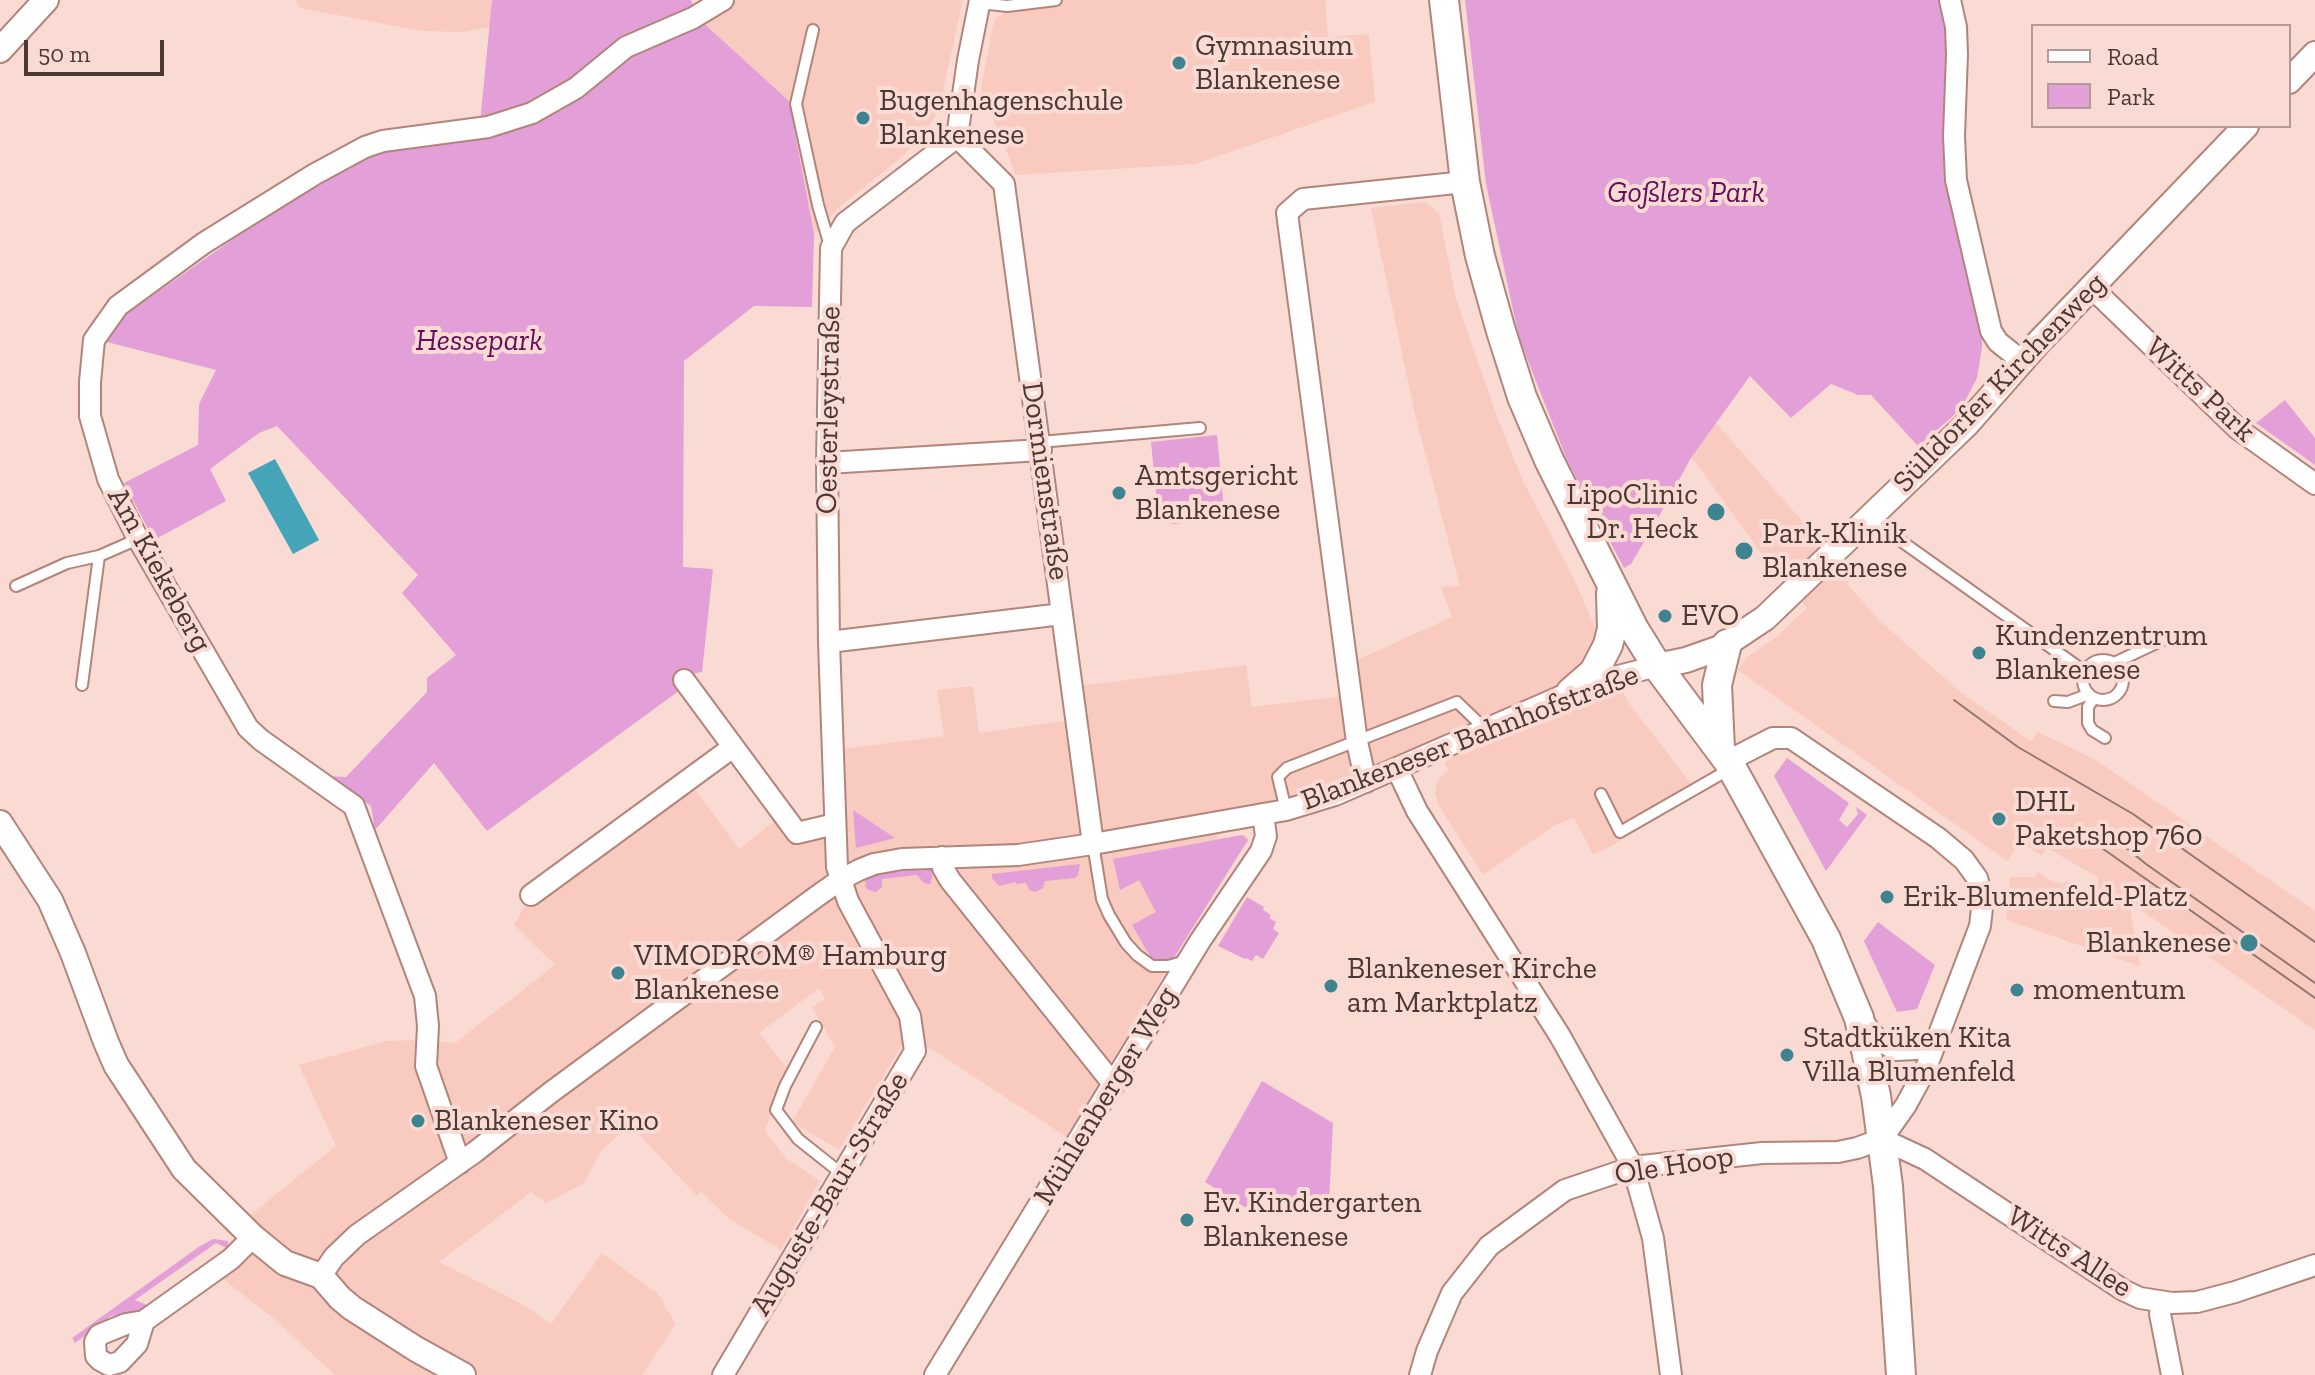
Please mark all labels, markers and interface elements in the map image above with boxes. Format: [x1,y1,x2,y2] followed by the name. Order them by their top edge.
[28,24,168,74] scale bar
[2031,24,2291,128] legend
[1195,28,1353,98] place label: Gymnasium Blankenese
[38,39,90,68] text: 50 m
[2107,42,2159,71] text: Road
[1170,54,1188,72] marker: Gymnasium Blankenese
[2107,82,2155,111] text: Park
[879,83,1123,154] place label: Bugenhagenschule Blankenese
[854,109,872,127] marker: Bugenhagenschule Blankenese
[1607,175,1765,211] park label: Goßlers Park
[1886,266,2114,500] street label: Sülldorfer Kirchenweg
[809,306,849,514] street label: Oesterleystraße
[415,323,543,359] park label: Hessepark
[2137,330,2263,450] street label: Witts Park
[1013,380,1077,582] street label: Dormienstraße
[1135,458,1298,528] place label: Amtsgericht Blankenese
[1566,477,1698,548] place label: LipoClinic Dr. Heck
[99,482,219,658] street label: Am Kiekeberg
[1110,484,1128,502] marker: Amtsgericht Blankenese
[1705,501,1727,523] marker: LipoClinic Dr. Heck
[1762,516,1907,586] place label: Park-Klinik Blankenese
[1733,540,1755,562] marker: Park-Klinik Blankenese
[1681,598,1739,634] place label: EVO
[1656,607,1674,625] marker: EVO
[1995,618,2207,688] place label: Kundenzentrum Blankenese
[1970,644,1988,662] marker: Kundenzentrum Blankenese
[1296,657,1644,819] street label: Blankeneser Bahnhofstraße
[2015,784,2203,854] place label: DHL Paketshop 760
[1990,810,2008,828] marker: DHL Paketshop 760
[1903,879,2188,915] place label: Erik-Blumenfeld-Platz
[1878,888,1896,906] marker: Erik-Blumenfeld-Platz
[2086,925,2231,961] place label: Blankenese
[2238,932,2260,954] marker: Blankenese
[634,938,947,1008] place label: VIMODROM® Hamburg Blankenese
[1347,951,1597,1022] place label: Blankeneser Kirche am Marktplatz
[609,964,627,982] marker: VIMODROM® Hamburg Blankenese
[2033,972,2185,1008] place label: momentum
[1322,977,1340,995] marker: Blankeneser Kirche am Marktplatz
[1027,980,1185,1212] street label: Mühlenberger Weg
[2008,981,2026,999] marker: momentum
[1803,1020,2015,1090] place label: Stadtküken Kita Villa Blumenfeld
[1778,1046,1796,1064] marker: Stadtküken Kita Villa Blumenfeld
[743,1066,917,1322] street label: Auguste-Baur-Straße
[434,1103,659,1139] place label: Blankeneser Kino
[409,1112,427,1130] marker: Blankeneser Kino
[1612,1139,1736,1193] street label: Ole Hoop
[1203,1185,1421,1256] place label: Ev. Kindergarten Blankenese
[2000,1198,2138,1306] street label: Witts Allee
[1178,1211,1196,1229] marker: Ev. Kindergarten Blankenese

